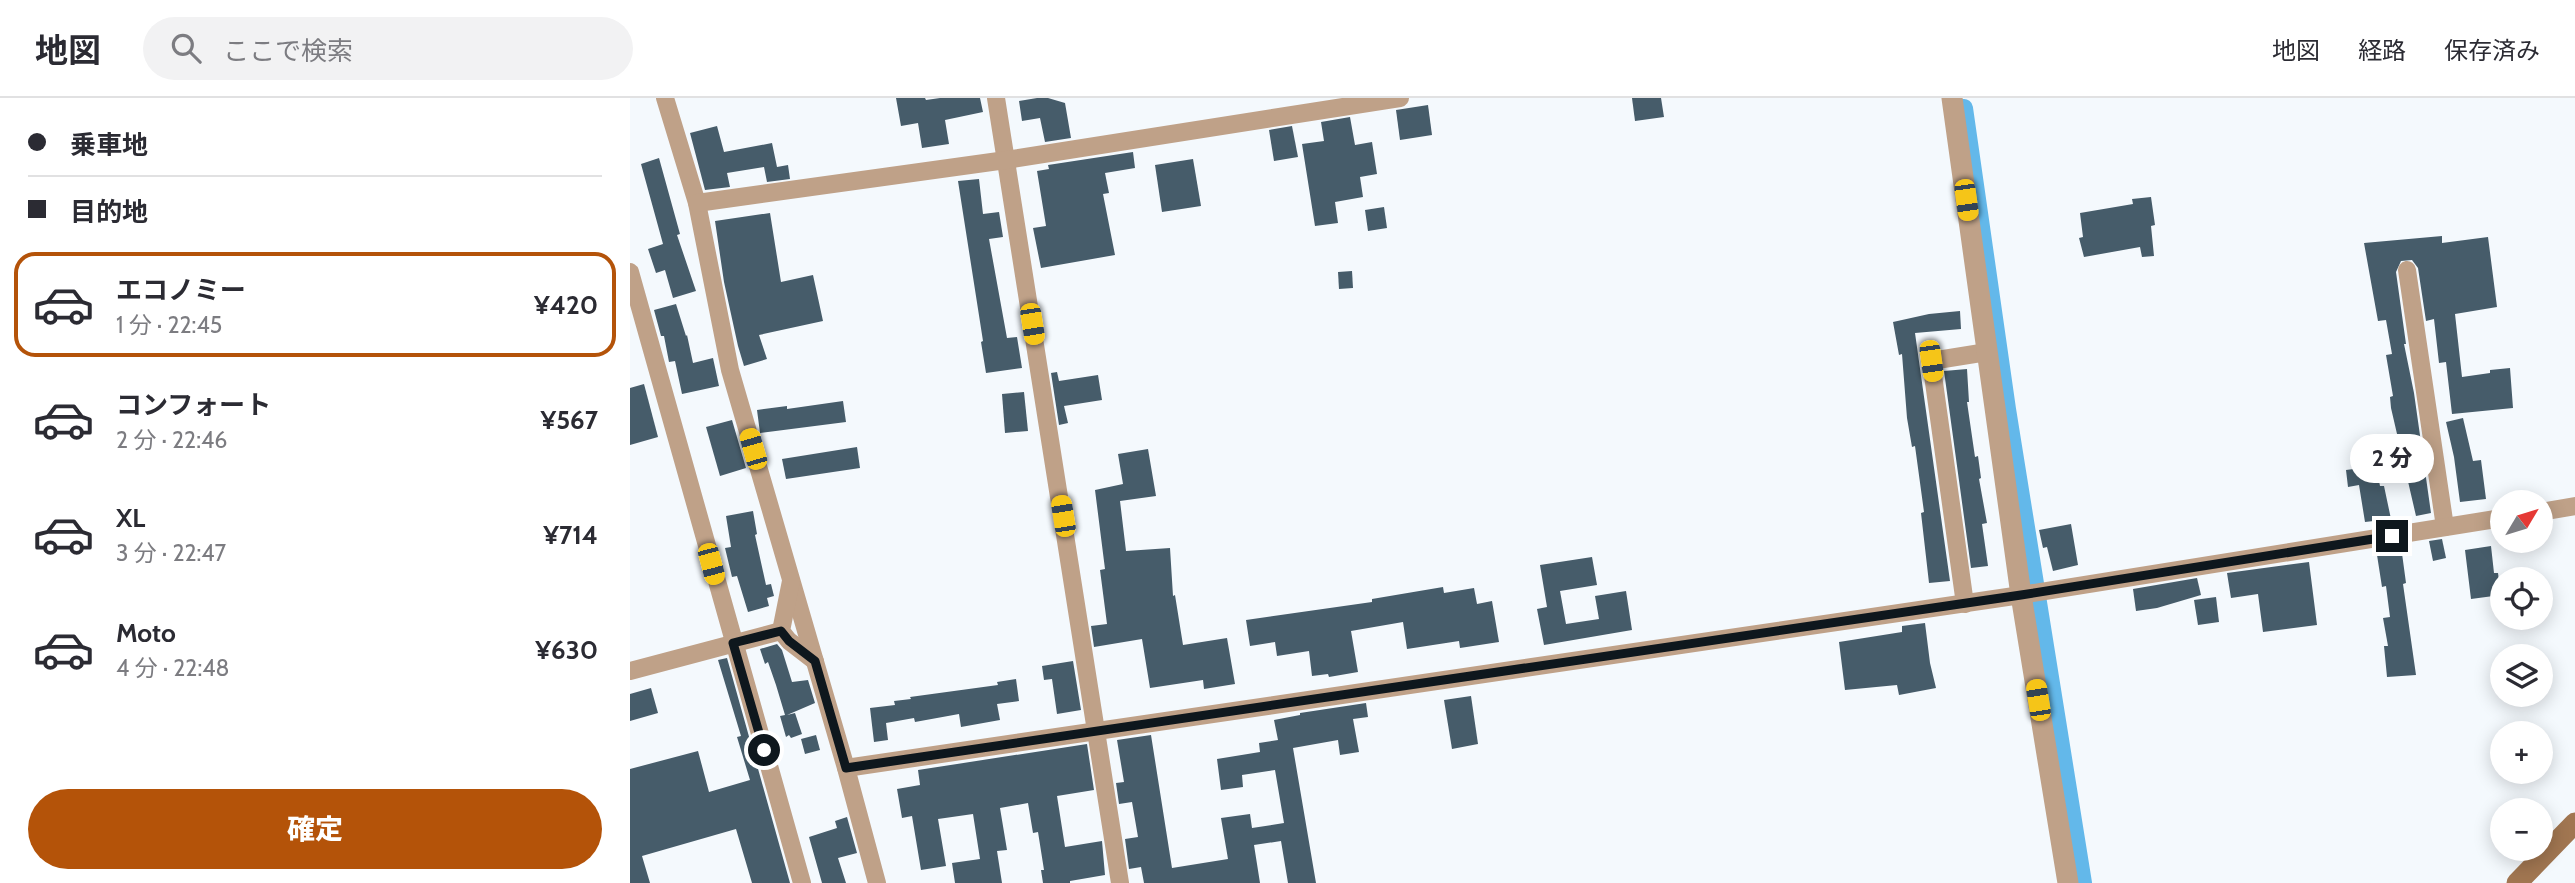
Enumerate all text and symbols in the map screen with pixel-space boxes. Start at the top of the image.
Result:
search box [143,17,633,80]
icon: search [167,29,205,67]
text: 地図 [35,30,101,70]
text: ここで検索 [223,35,353,67]
text: 地図 [2272,36,2320,65]
text: 経路 [2358,36,2406,65]
text: 保存済み [2444,36,2540,65]
text: 乗車地 [70,129,148,161]
car [1953,178,1980,222]
text: 目的地 [70,196,148,228]
icon: car [32,273,95,336]
text: エコノミー [116,274,246,306]
text: ¥420 [534,289,598,321]
car [1019,302,1046,346]
text: 1 分 · 22:45 [116,311,222,339]
car [1918,339,1945,383]
icon: car [32,388,95,451]
text: コンフォート [116,389,271,421]
text: ¥567 [540,404,598,436]
text: 2 分 · 22:46 [116,426,227,454]
car [738,426,769,472]
callout: 2 分 [2350,434,2434,484]
text: 2 分 [2372,444,2412,472]
north arrow [2490,490,2553,553]
map controls [2490,490,2553,861]
car [1050,494,1077,538]
text: XL [116,502,145,534]
icon: car [32,503,95,566]
text: ¥714 [543,519,598,551]
route end [2376,520,2408,552]
text: 3 分 · 22:47 [116,539,226,567]
car [696,541,727,587]
button: locate [2490,567,2553,630]
text: Moto [116,617,176,649]
icon: car [32,618,95,681]
text: ¥630 [535,634,598,666]
button: layers [2490,644,2553,707]
text: 4 分 · 22:48 [116,654,229,682]
car [2025,678,2052,722]
button: + [2490,721,2553,784]
route start [748,734,780,766]
button: 確定 [28,789,602,869]
button: − [2490,798,2553,861]

